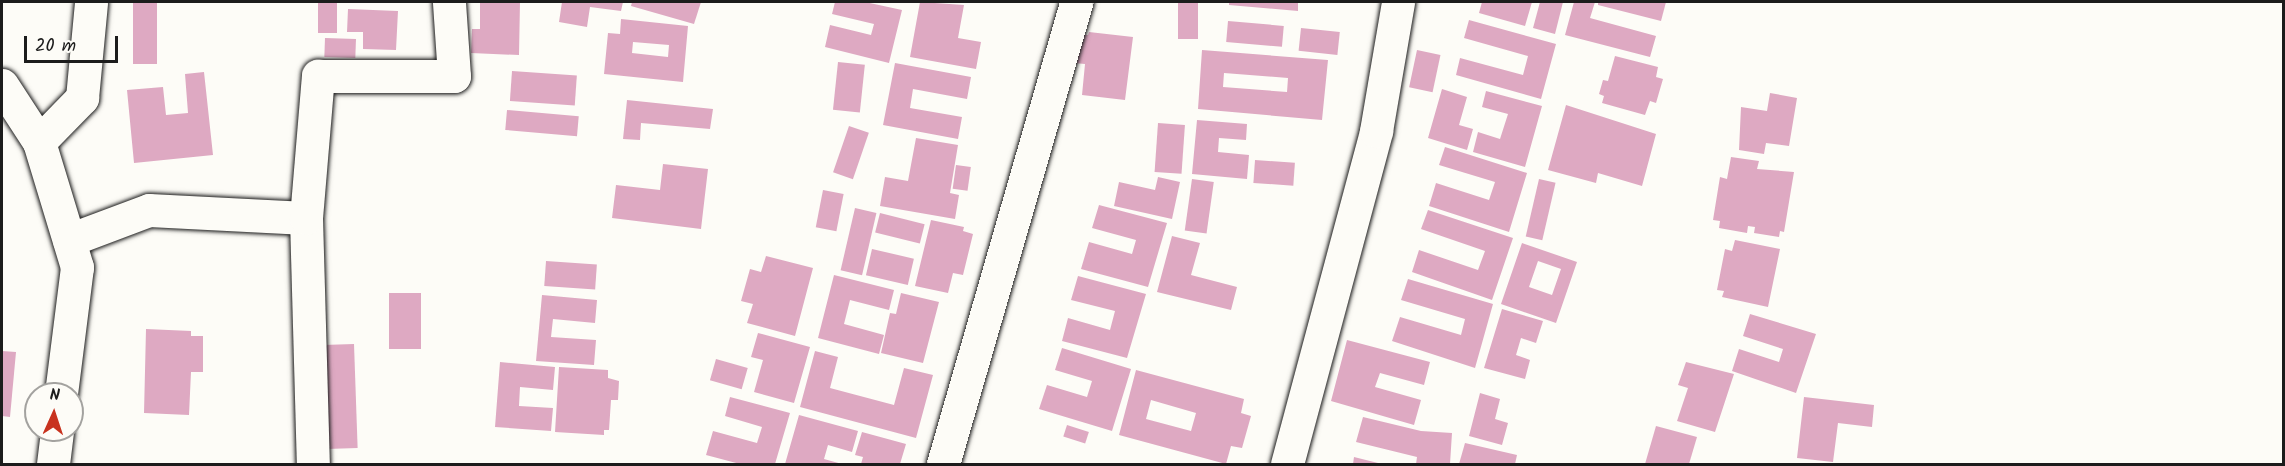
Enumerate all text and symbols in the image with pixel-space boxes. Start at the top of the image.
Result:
scale bar [27,24,122,62]
text: 20 m [35,32,76,61]
north arrow [24,382,84,442]
text: N [49,383,61,408]

